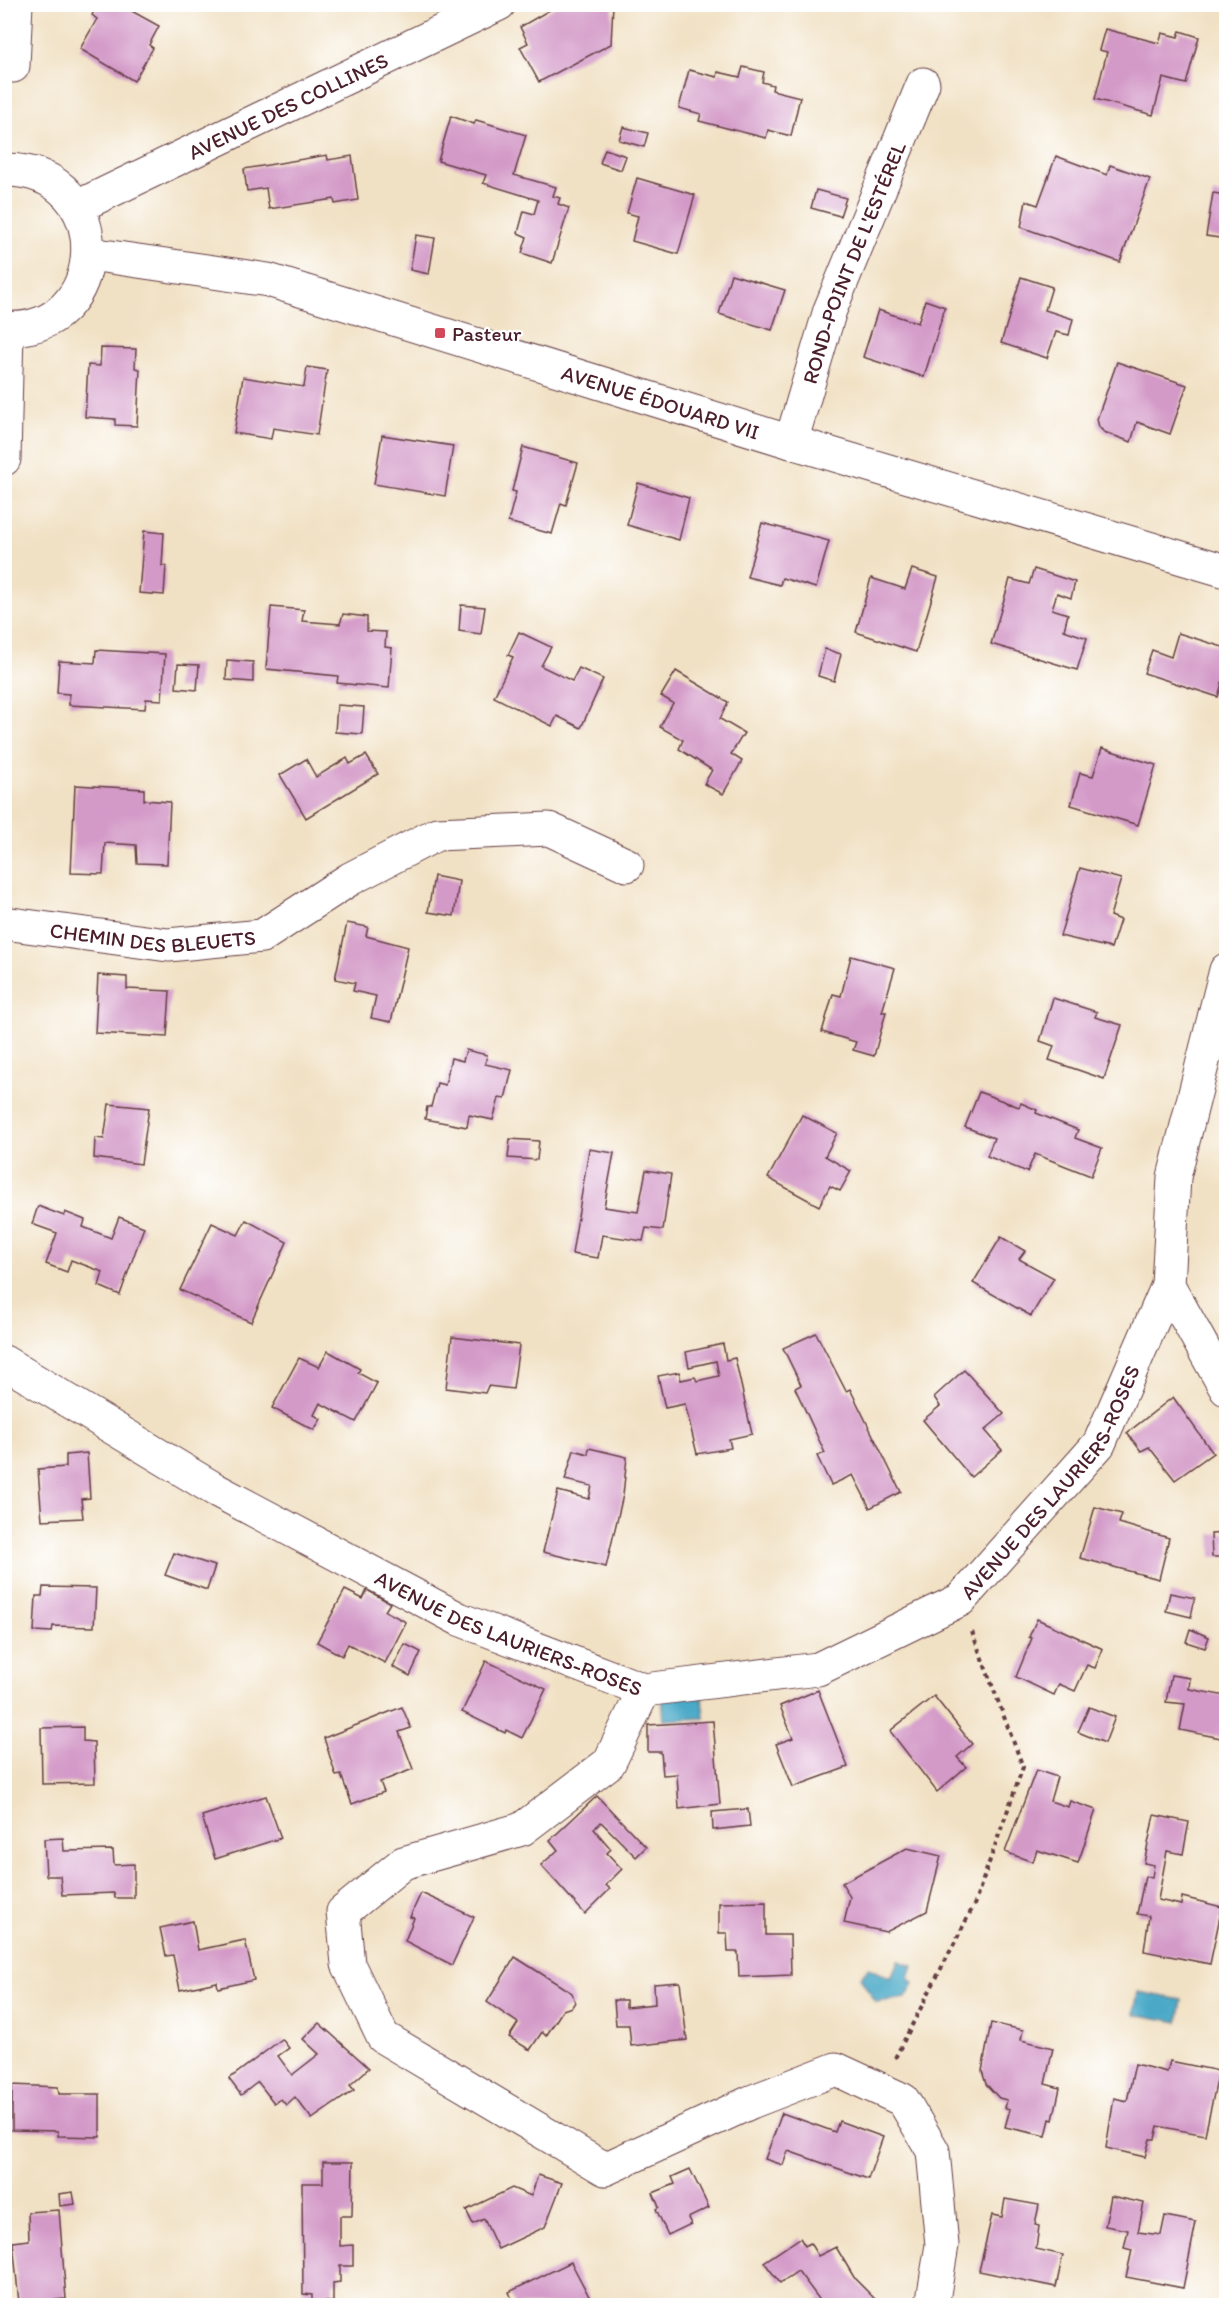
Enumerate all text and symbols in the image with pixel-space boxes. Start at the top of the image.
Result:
street label: AVENUE DES COLLINES [184,47,392,164]
street label: ROND-POINT DE L'ESTÉREL [796,138,911,387]
place label: Pasteur [452,321,522,346]
marker: Pasteur [433,326,447,340]
street label: AVENUE ÉDOUARD VII [559,359,763,444]
street label: CHEMIN DES BLEUETS [48,917,257,958]
street label: AVENUE DES LAURIERS-ROSES [955,1361,1144,1604]
street label: AVENUE DES LAURIERS-ROSES [371,1564,646,1701]

